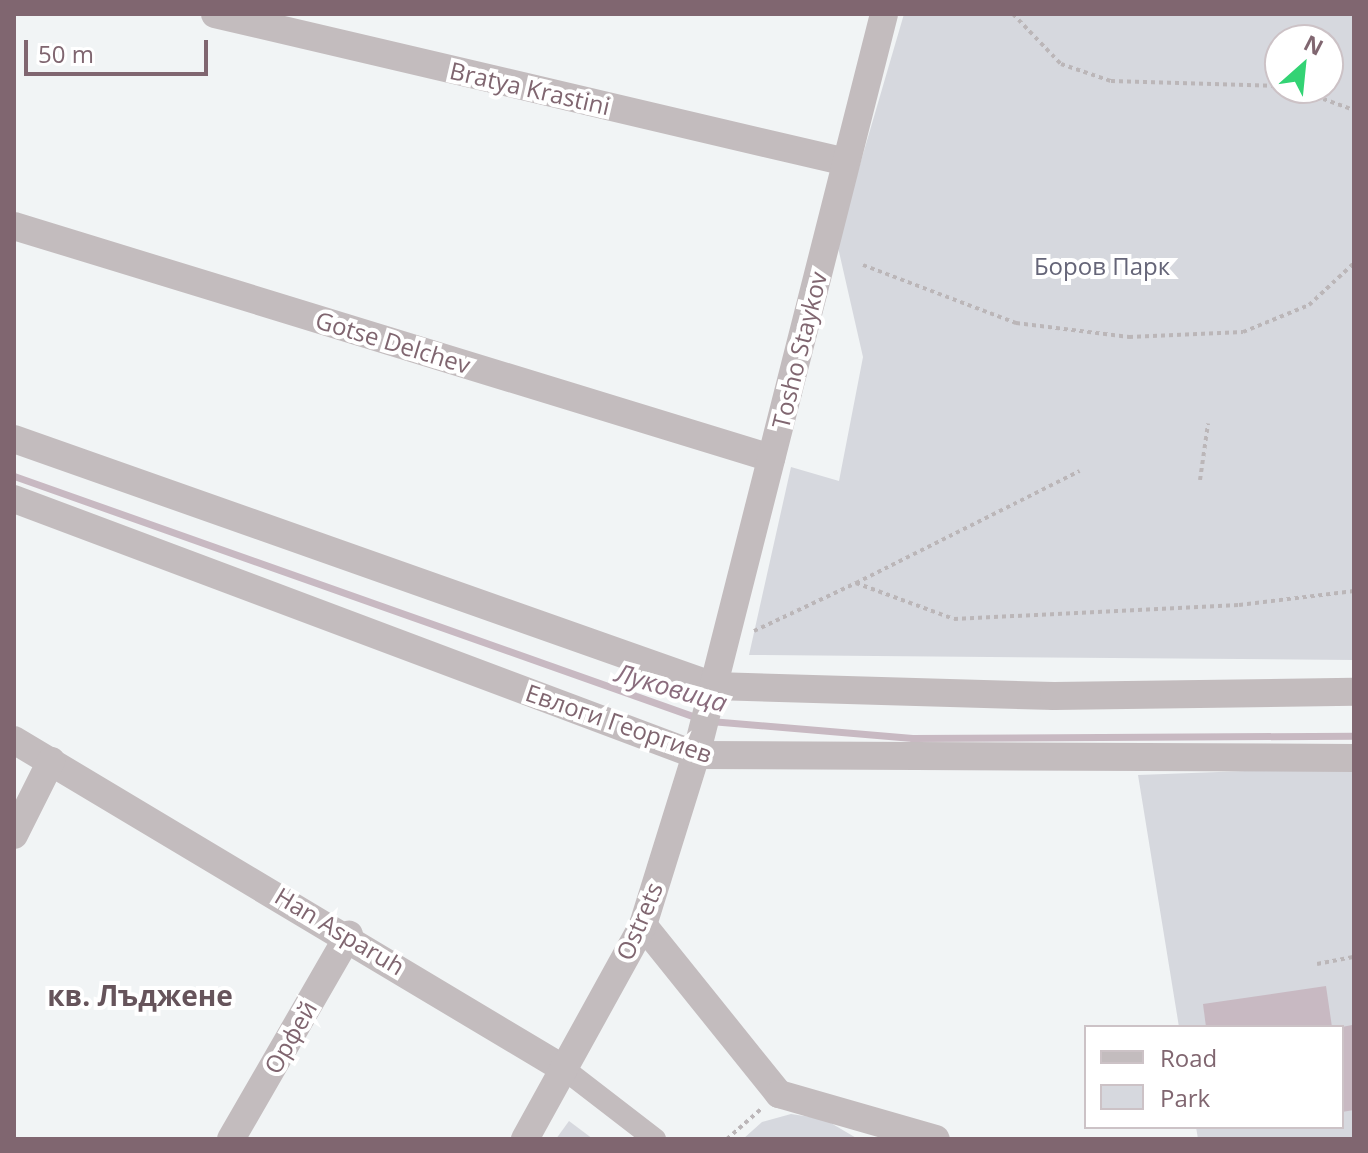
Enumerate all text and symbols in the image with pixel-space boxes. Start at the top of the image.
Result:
scale bar [28,24,212,74]
north arrow [1264,24,1344,104]
text: N [1299,27,1329,62]
text: 50 m [38,37,94,70]
street label: Bratya Krastini [447,56,613,120]
park label: Боров Парк [1034,252,1170,280]
street label: Tosho Staykov [766,269,832,431]
street label: Gotse Delchev [312,305,474,379]
water label: Луковица [611,657,731,719]
street label: Евлоги Георгиев [522,678,716,768]
street label: Ostrets [610,878,668,964]
street label: Han Asparuh [270,881,410,981]
district label: кв. Лъджене [47,978,233,1012]
street label: Орфей [258,995,322,1079]
legend [1084,1025,1344,1129]
text: Road [1160,1041,1217,1074]
text: Park [1160,1081,1210,1114]

